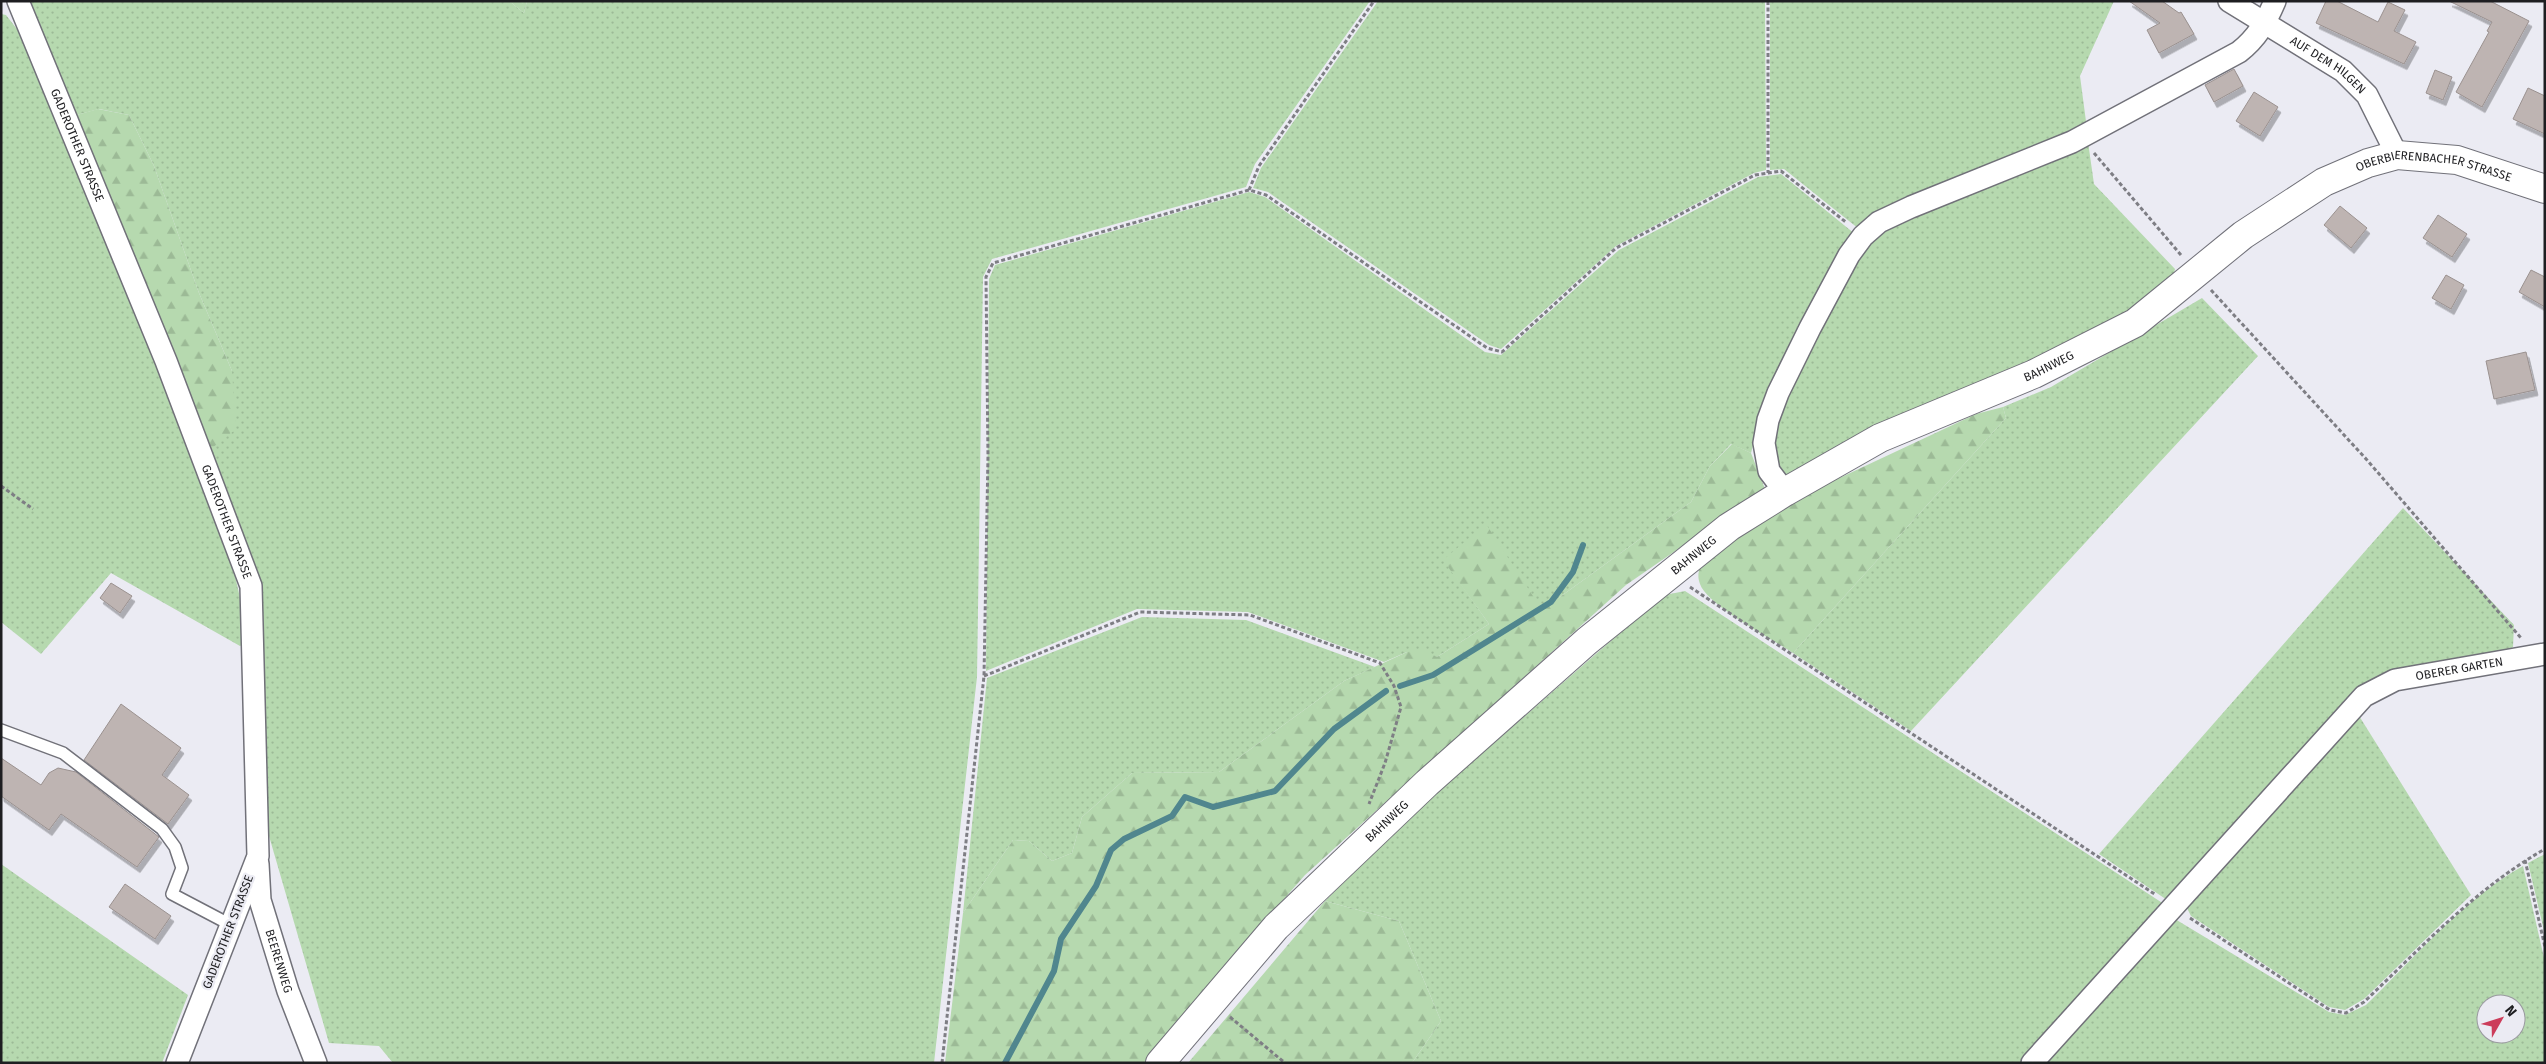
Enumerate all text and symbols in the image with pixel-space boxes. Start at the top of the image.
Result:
street label: AUF DEM HILGEN [2288,33,2369,97]
street label: GADEROTHER STRASSE [48,87,107,204]
street label: OBERBIERENBACHER STRASSE [2353,148,2513,185]
street label: BAHNWEG [2021,348,2076,385]
street label: GADEROTHER STRASSE [199,463,255,581]
street label: BAHNWEG [1668,533,1719,578]
street label: OBERER GARTEN [2414,654,2504,683]
street label: BAHNWEG [1362,797,1411,845]
street label: GADEROTHER STRASSE [200,873,256,991]
street label: BEERENWEG [262,928,295,995]
north arrow [2476,994,2526,1044]
text: N [2501,1002,2520,1020]

